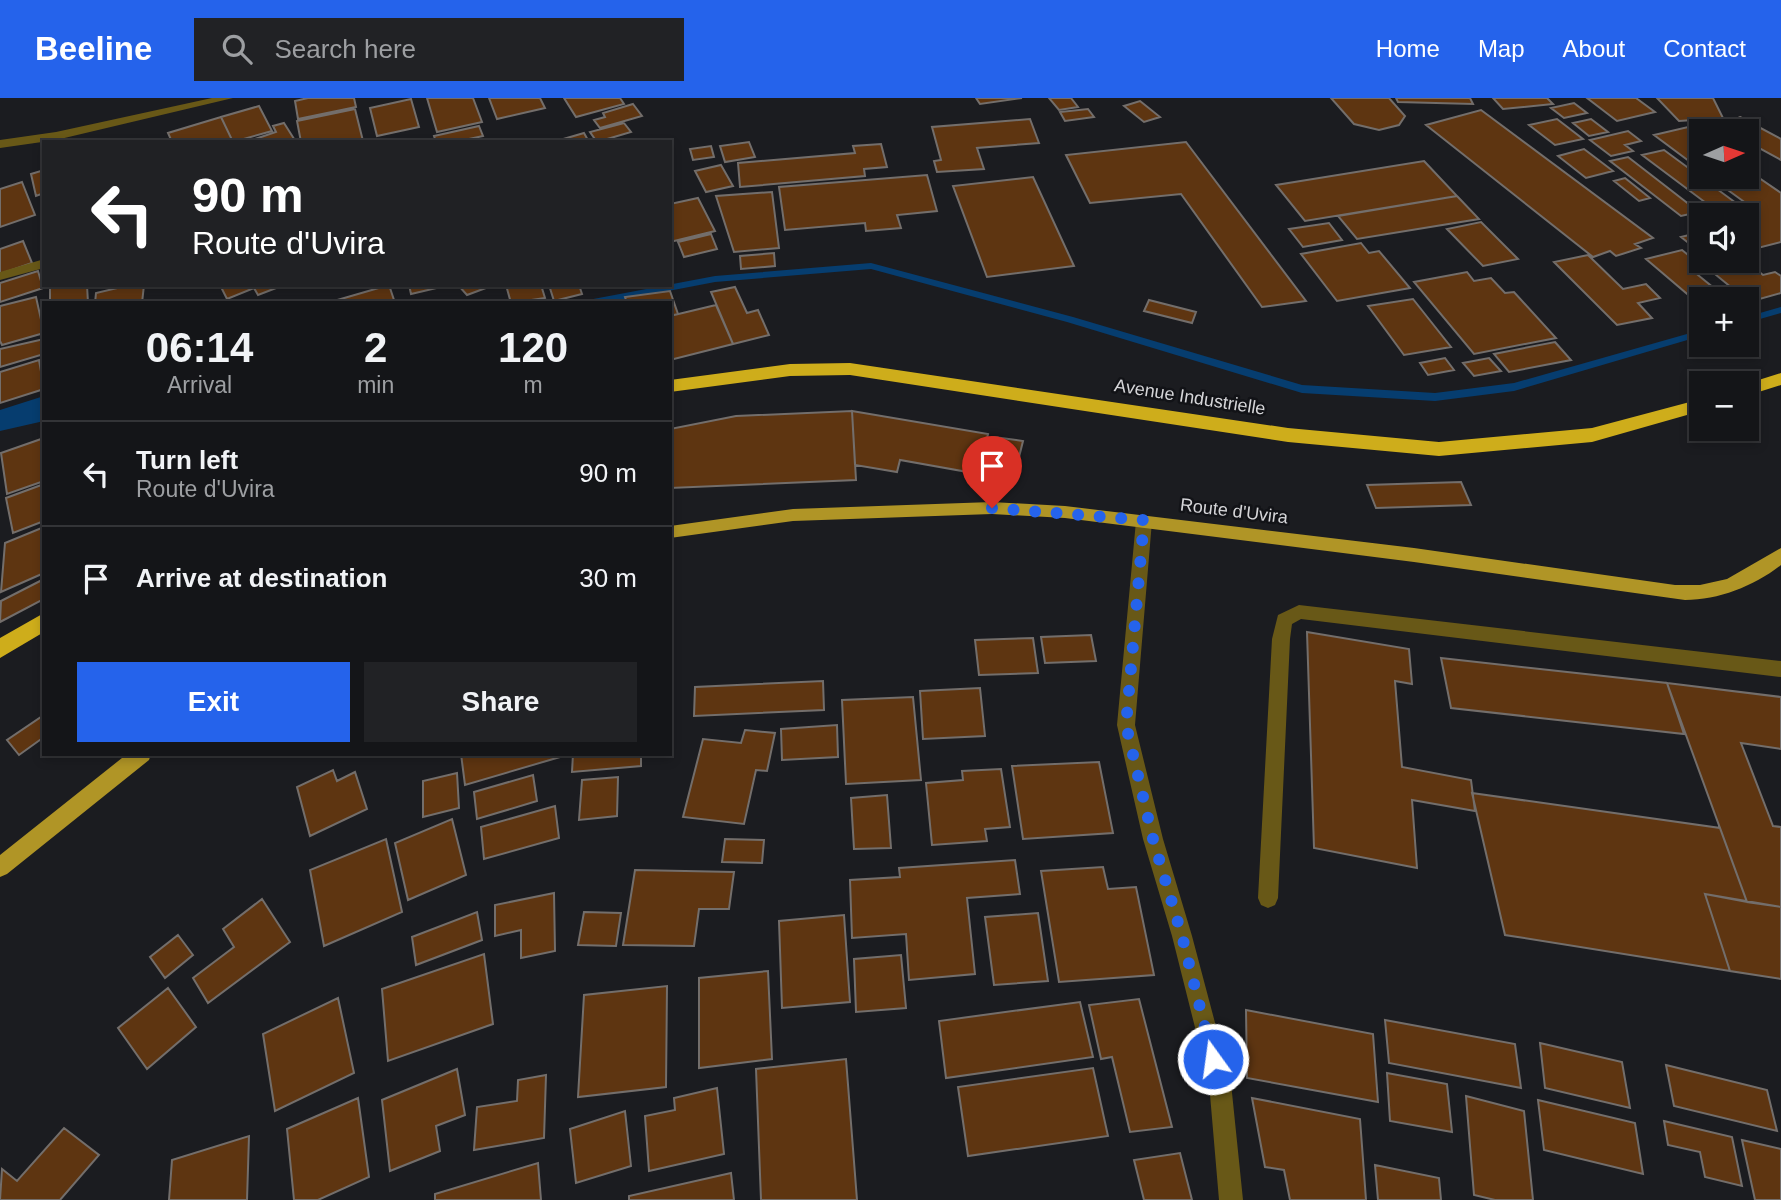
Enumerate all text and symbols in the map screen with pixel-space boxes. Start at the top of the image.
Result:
search box [194,18,684,81]
text: Beeline [35,30,152,67]
icon: search [218,30,256,68]
text: Search here [274,34,416,64]
text: Home [1376,35,1440,62]
text: Map [1478,35,1525,62]
text: About [1563,35,1625,62]
text: Contact [1663,35,1746,62]
north arrow [1689,119,1759,189]
map controls [1689,119,1759,441]
icon: left [77,168,168,259]
text: 90 m [192,168,304,222]
button: sound [1689,203,1759,273]
text: Route d'Uvira [192,225,385,261]
button: + [1689,287,1759,357]
text: 06:14 [146,324,253,371]
text: 2 [364,324,387,371]
text: 120 [498,324,568,371]
button: − [1689,371,1759,441]
text: Arrival [167,372,232,398]
text: min [357,372,394,398]
text: m [524,372,543,398]
street label: Avenue Industrielle [1113,375,1267,419]
pin [962,436,1022,508]
text: Turn left [136,445,238,475]
icon: arrive [973,447,1011,485]
icon: left [77,455,115,493]
text: 90 m [579,458,637,488]
text: Route d'Uvira [136,476,275,502]
street label: Route d'Uvira [1179,494,1290,528]
icon: arrive [77,560,115,598]
text: Arrive at destination [136,563,387,593]
text: 30 m [579,563,637,593]
button: Exit [77,662,350,742]
button: Share [364,662,637,742]
position arrow [1176,1022,1250,1096]

